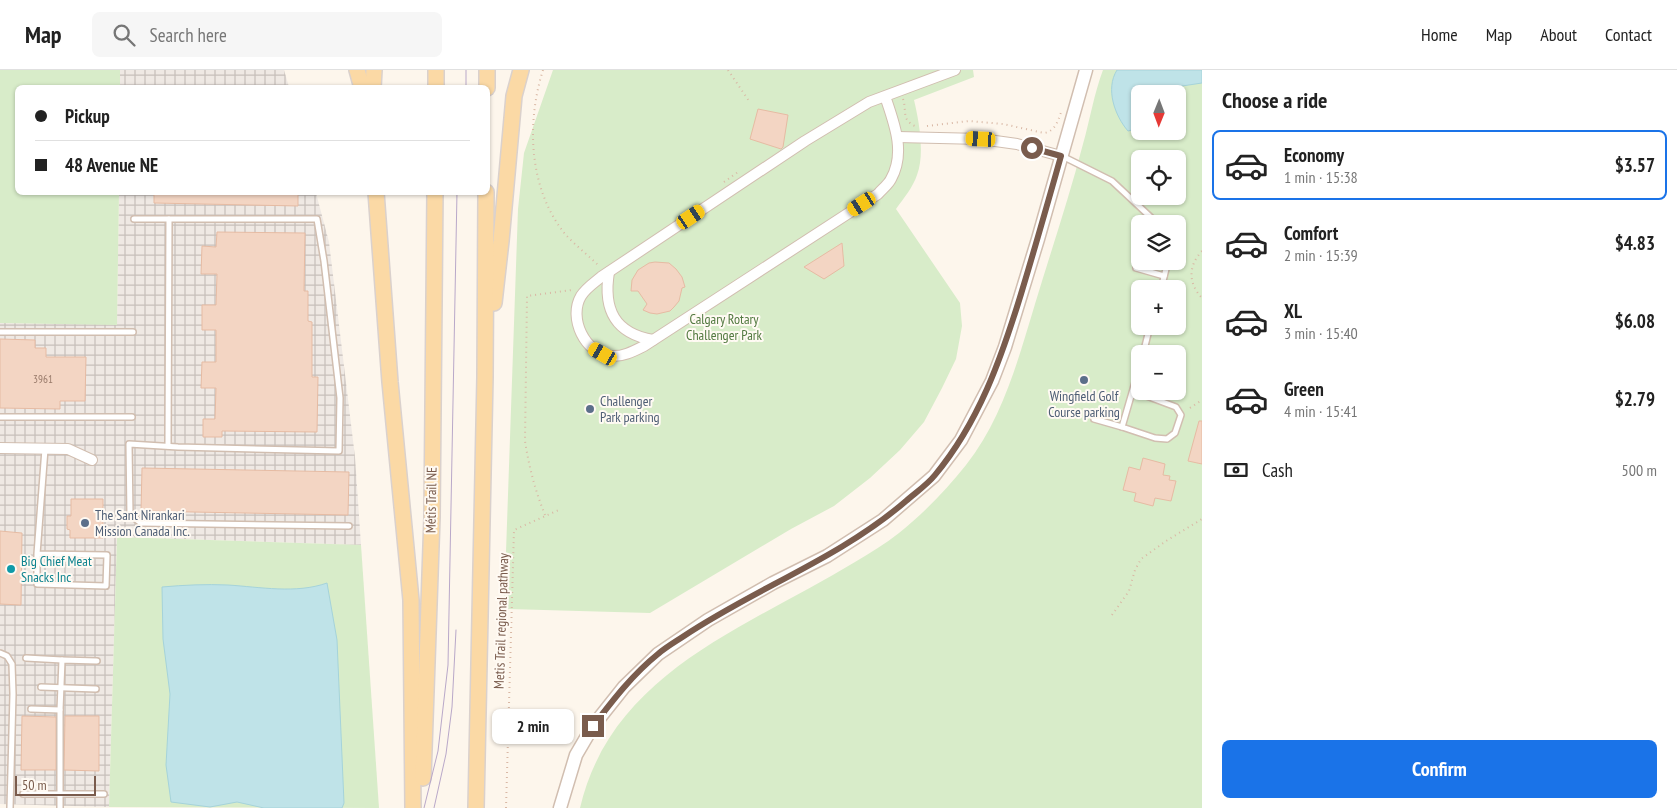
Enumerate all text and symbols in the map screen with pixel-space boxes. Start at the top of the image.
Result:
search box [92,12,442,57]
text: Map [25,19,62,50]
icon: search [110,21,138,49]
text: Search here [150,23,227,47]
text: Home [1421,23,1458,46]
text: Map [1486,23,1512,46]
text: About [1540,23,1577,46]
text: Contact [1605,23,1652,46]
north arrow [1131,85,1186,140]
map controls [1131,85,1186,400]
text: Choose a ride [1222,86,1327,114]
text: Pickup [65,104,110,128]
car [965,131,996,147]
route start [1021,137,1043,159]
icon: car [1224,143,1269,188]
text: Economy [1284,143,1344,167]
button: locate [1131,150,1186,205]
text: 48 Avenue NE [65,153,158,177]
text: $3.57 [1615,153,1655,177]
text: 1 min · 15:38 [1284,167,1358,187]
car [845,190,878,218]
car [674,202,707,232]
button: layers [1131,215,1186,270]
icon: car [1224,221,1269,266]
text: Comfort [1284,221,1338,245]
text: $4.83 [1615,231,1655,255]
text: 2 min · 15:39 [1284,245,1358,265]
button: + [1131,280,1186,335]
icon: car [1224,299,1269,344]
text: XL [1284,299,1302,323]
text: $6.08 [1615,309,1655,333]
park label: Calgary Rotary Challenger Park [686,310,763,344]
text: 3 min · 15:40 [1284,323,1358,343]
car [586,340,619,368]
button: − [1131,345,1186,400]
house number: 3961 [33,372,53,386]
marker: Wingfield Golf Course parking [1078,374,1090,386]
icon: car [1224,377,1269,422]
text: Green [1284,377,1324,401]
place label: Wingfield Golf Course parking [1048,387,1120,421]
text: $2.79 [1615,387,1655,411]
place label: Challenger Park parking [600,392,660,426]
text: 4 min · 15:41 [1284,401,1358,421]
marker: Challenger Park parking [584,403,596,415]
icon: cash [1222,456,1250,484]
text: Cash [1262,458,1293,482]
text: 500 m [1622,460,1657,480]
street label: Métis Trail NE [421,467,441,533]
place label: The Sant Nirankari Mission Canada Inc. [95,506,190,540]
marker: The Sant Nirankari Mission Canada Inc. [79,517,91,529]
place label: Big Chief Meat Snacks Inc [21,552,92,586]
street label: Metis Trail regional pathway [490,552,512,689]
marker: Big Chief Meat Snacks Inc [5,563,17,575]
callout: 2 min [493,708,576,744]
route end [582,715,604,737]
text: 2 min [517,716,549,736]
button: Confirm [1222,740,1657,798]
scale bar [15,773,96,796]
text: 50 m [22,776,47,794]

